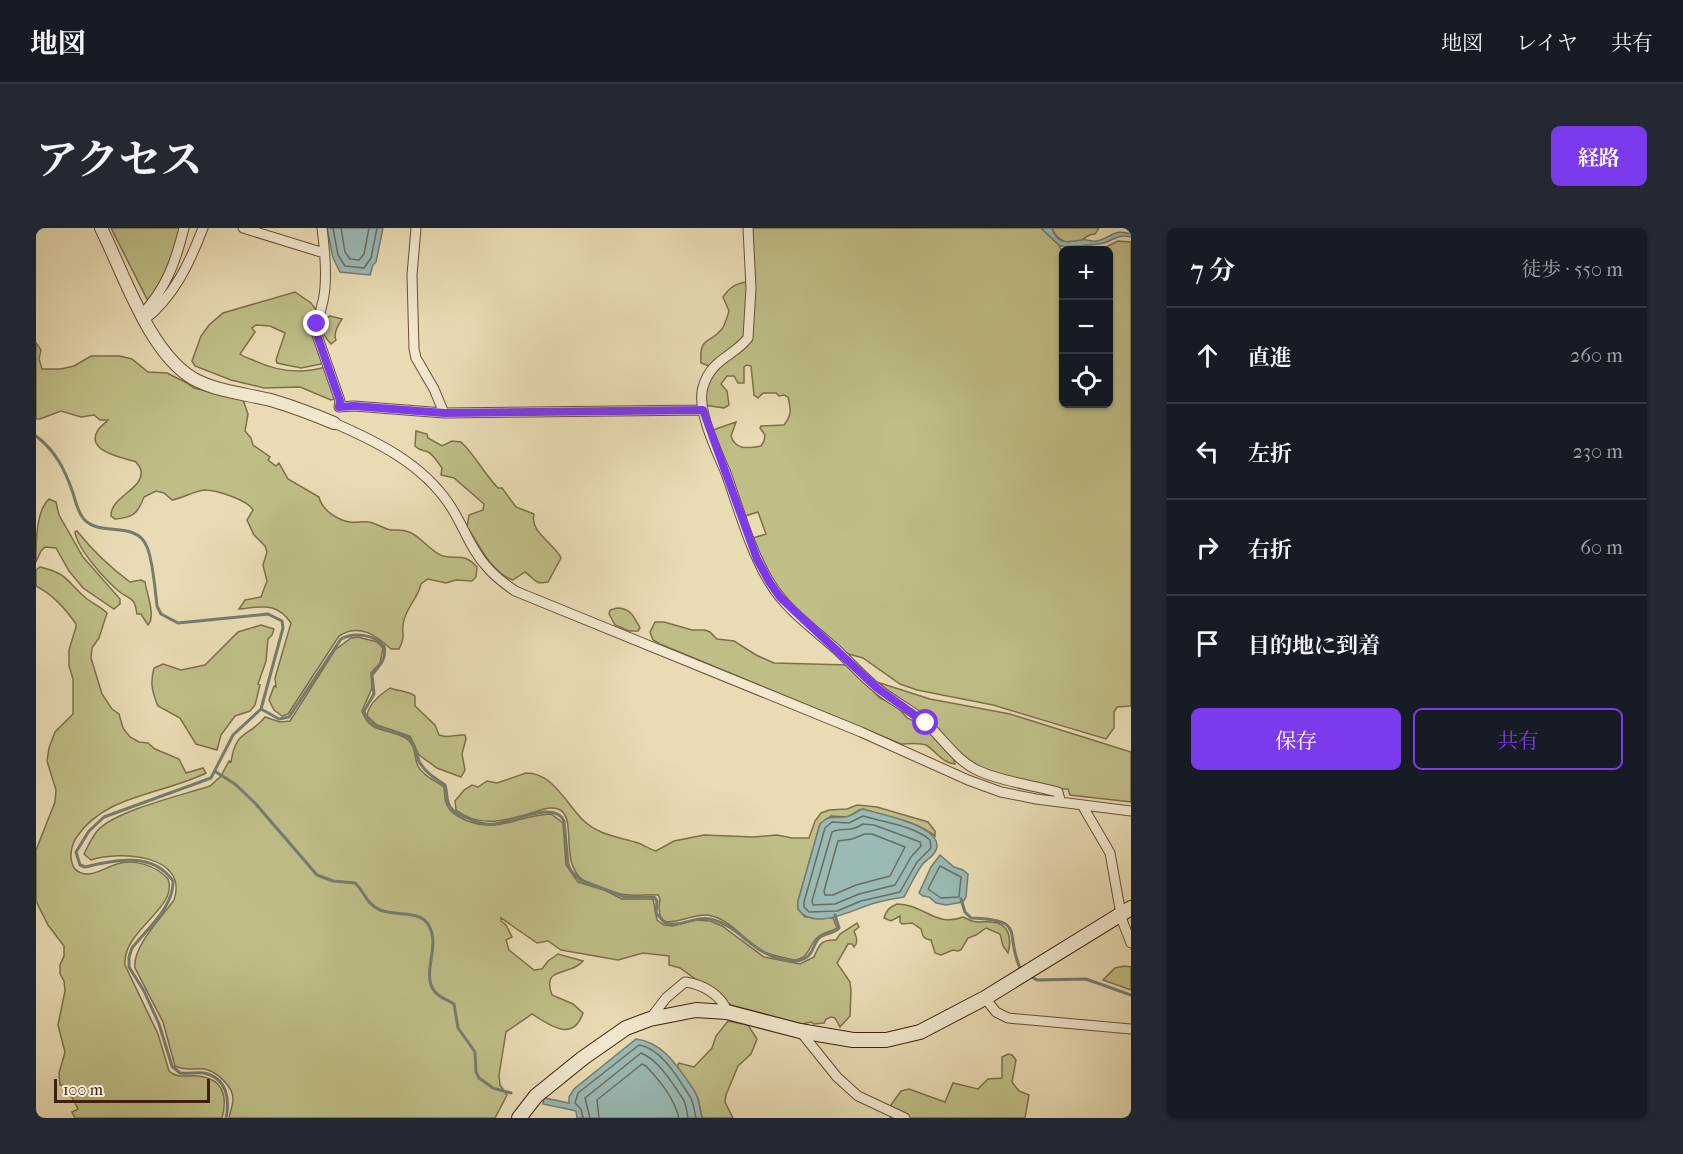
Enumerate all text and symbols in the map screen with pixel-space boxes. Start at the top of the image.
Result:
text: 地図 [30,27,86,60]
text: 地図 [1441,31,1483,55]
text: レイヤ [1516,31,1578,55]
text: 共有 [1611,31,1653,55]
button: 経路 [1551,126,1647,186]
text: アクセス [36,136,203,185]
map controls [1059,246,1113,408]
button: + [1059,246,1113,300]
text: 7 分 [1191,255,1235,286]
text: 徒歩 · 550 m [1521,258,1623,281]
button: − [1059,300,1113,354]
route end [303,310,329,336]
icon: ahead [1191,339,1224,372]
text: 260 m [1570,344,1623,367]
text: 直進 [1248,345,1292,371]
button: locate [1059,354,1113,408]
icon: left [1191,435,1224,468]
text: 230 m [1573,440,1623,463]
text: 左折 [1248,441,1292,467]
icon: right [1191,531,1224,564]
text: 60 m [1580,536,1623,559]
text: 右折 [1248,537,1292,563]
icon: arrive [1191,627,1224,660]
text: 目的地に到着 [1248,633,1380,659]
button: 保存 [1191,708,1401,770]
button: 共有 [1413,708,1623,770]
route start [912,709,938,735]
scale bar [54,1076,210,1104]
text: 100 m [63,1080,103,1099]

